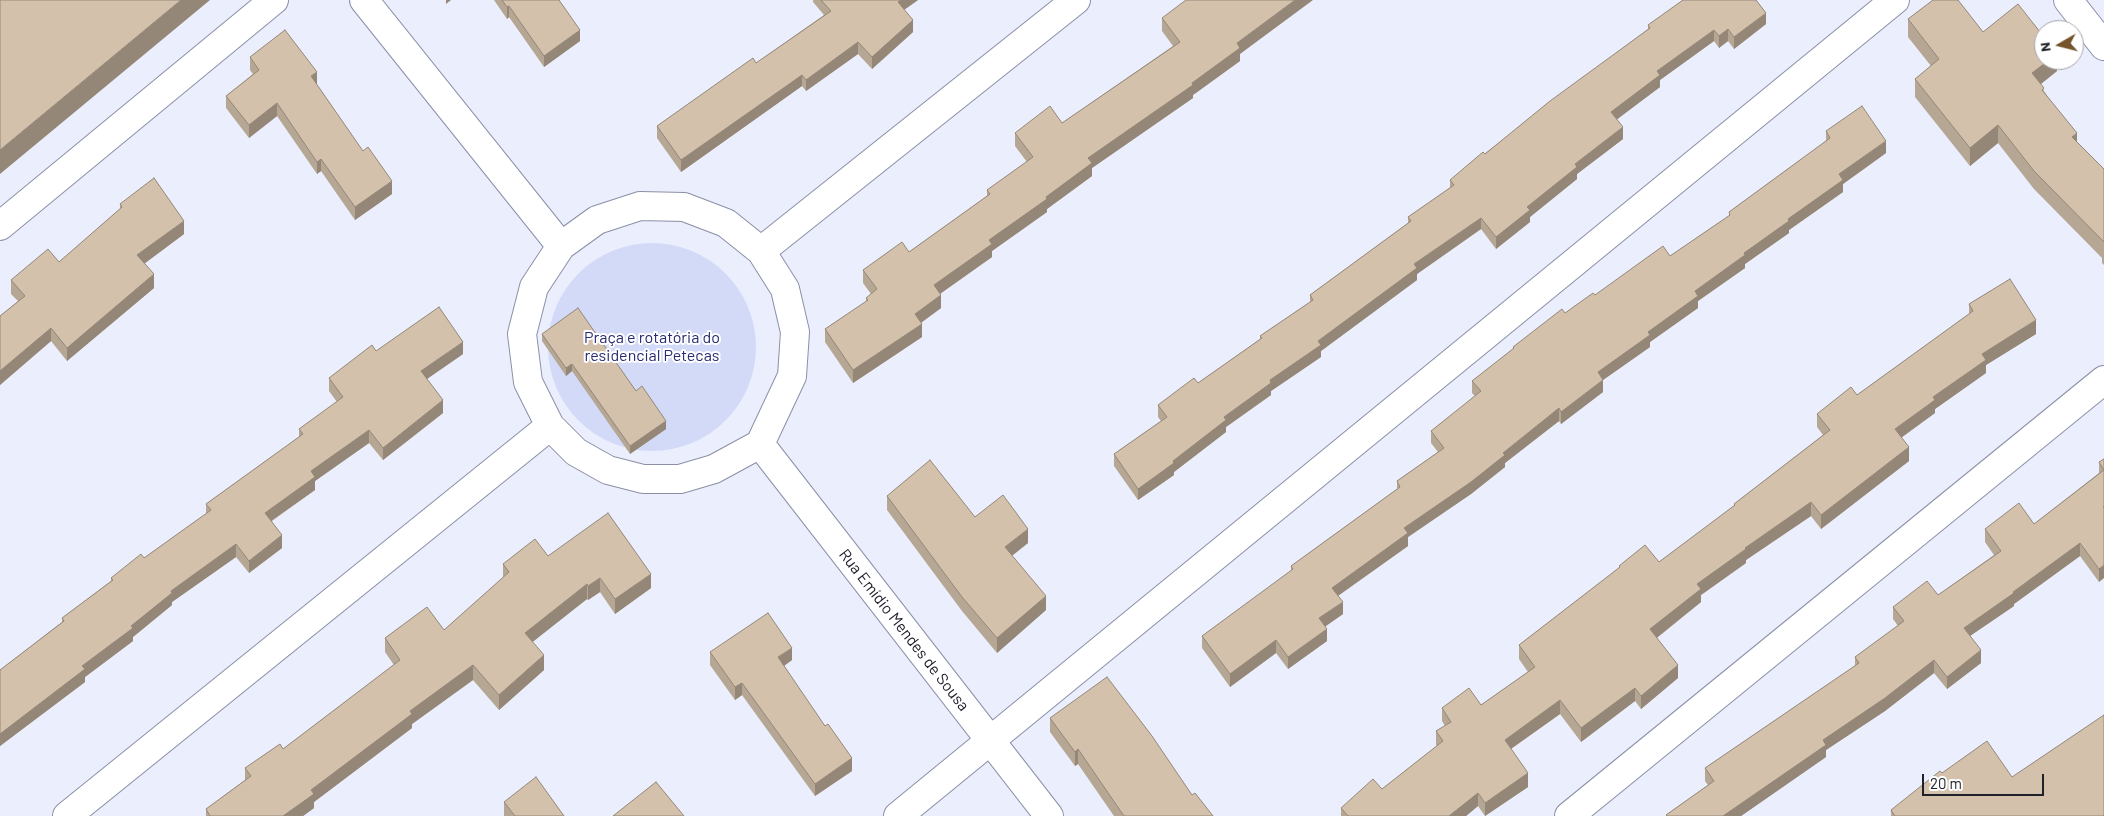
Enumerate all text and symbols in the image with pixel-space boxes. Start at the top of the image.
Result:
north arrow [2034,20,2084,70]
text: N [2036,41,2054,53]
park label: Praça e rotatória do residencial Petecas [584,328,720,366]
street label: Rua Emídio Mendes de Sousa [835,545,973,715]
scale bar [1924,764,2046,796]
text: 20 m [1930,774,1962,792]

